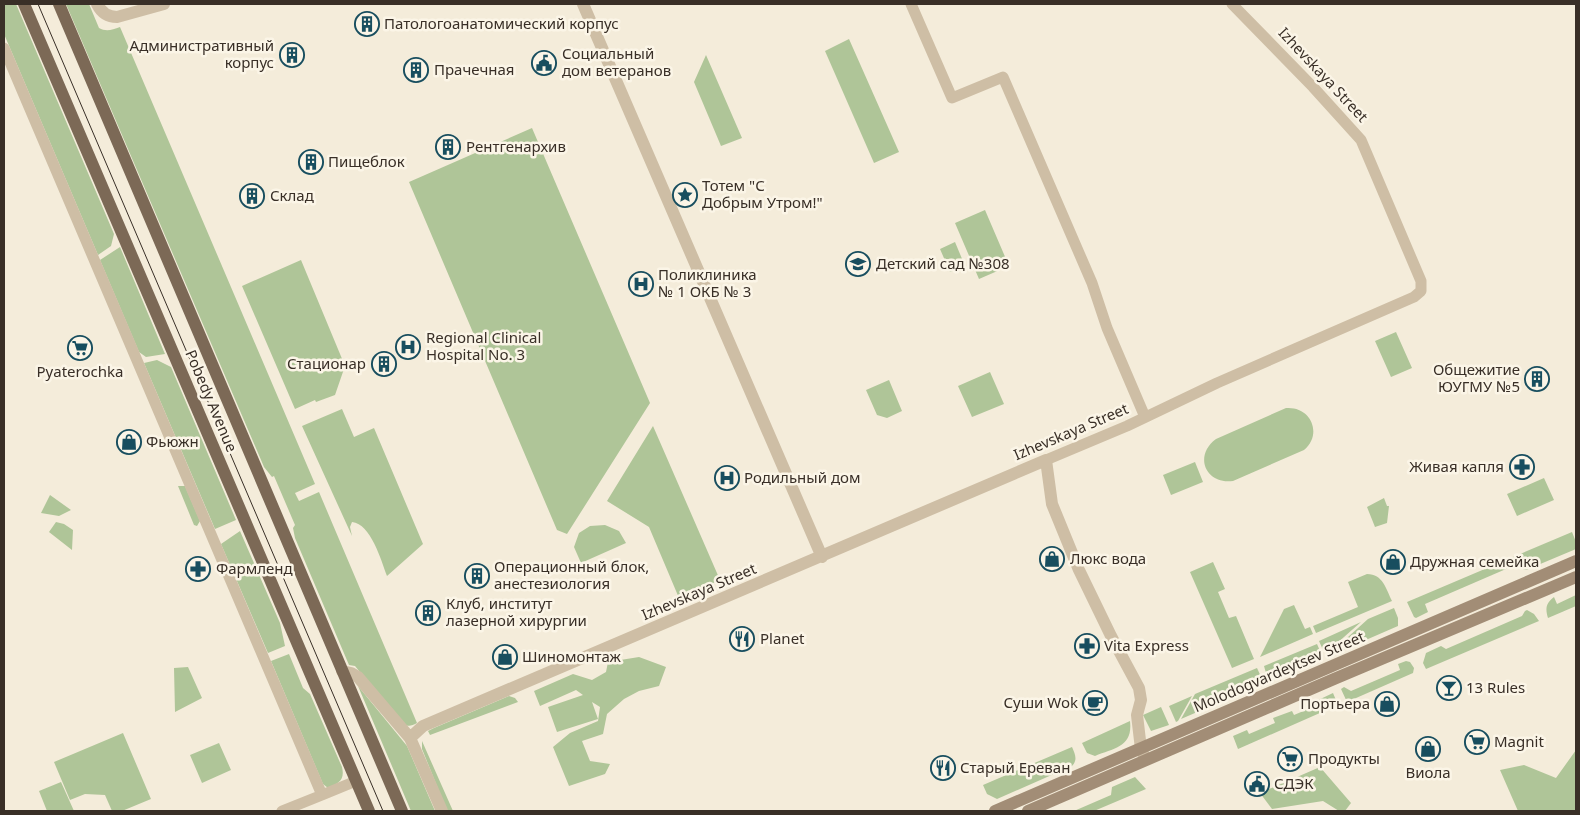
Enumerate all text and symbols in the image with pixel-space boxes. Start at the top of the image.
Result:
building icon: Патологоанатомический корпус [354,11,380,37]
place label: Патологоанатомический корпус [384,13,619,33]
street label: Izhevskaya Street [1275,23,1373,126]
place label: Административный корпус [130,35,274,72]
building icon: Административный корпус [279,42,305,68]
place label: Социальный дом ветеранов [562,43,671,80]
public building icon: Социальный дом ветеранов [531,50,557,76]
building icon: Прачечная [403,57,429,83]
place label: Прачечная [434,59,514,79]
building icon: Рентгенархив [435,134,461,160]
place label: Рентгенархив [466,136,566,156]
building icon: Пищеблок [298,149,324,175]
place label: Пищеблок [328,151,405,171]
place label: Тотем "С Добрым Утром!" [702,175,823,212]
place icon: Тотем "С Добрым Утром!" [672,182,698,208]
building icon: Склад [239,183,265,209]
place label: Склад [270,185,314,205]
school or university icon: Детский сад №308 [845,251,871,277]
place label: Детский сад №308 [876,253,1010,273]
place label: Поликлиника № 1 ОКБ № 3 [658,264,757,301]
hospital icon: Поликлиника № 1 ОКБ № 3 [628,271,654,297]
place label: Regional Clinical Hospital No. 3 [426,327,541,364]
hospital icon: Regional Clinical Hospital No. 3 [395,334,421,360]
supermarket icon: Pyaterochka [67,335,93,361]
street label: Pobedy Avenue [181,346,242,455]
building icon: Стационар [371,351,397,377]
place label: Стационар [287,353,366,373]
place label: Общежитие ЮУГМУ №5 [1433,359,1520,396]
place label: Pyaterochka [37,361,123,381]
building icon: Общежитие ЮУГМУ №5 [1524,366,1550,392]
street label: Izhevskaya Street [1010,398,1131,464]
shop icon: Фьюжн [116,429,142,455]
place label: Фьюжн [146,431,199,451]
pharmacy icon: Живая капля [1509,454,1535,480]
place label: Живая капля [1409,456,1504,476]
hospital icon: Родильный дом [714,465,740,491]
place label: Родильный дом [744,467,860,487]
shop icon: Люкс вода [1039,546,1065,572]
place label: Люкс вода [1070,548,1146,568]
shop icon: Дружная семейка [1380,549,1406,575]
place label: Дружная семейка [1410,551,1539,571]
pharmacy icon: Фармленд [185,556,211,582]
place label: Операционный блок, анестезиология [494,556,649,593]
place label: Фармленд [216,558,293,578]
street label: Izhevskaya Street [638,558,759,624]
building icon: Операционный блок, анестезиология [464,563,490,589]
place label: Клуб, институт лазерной хирургии [446,593,587,630]
building icon: Клуб, институт лазерной хирургии [415,600,441,626]
restaurant icon: Planet [729,626,755,652]
street label: Molodogvardeytsev Street [1190,626,1368,716]
place label: Planet [760,628,805,648]
pharmacy icon: Vita Express [1074,633,1100,659]
place label: Vita Express [1104,635,1189,655]
shop icon: Шиномонтаж [492,644,518,670]
place label: Шиномонтаж [522,646,622,666]
bar icon: 13 Rules [1436,675,1462,701]
place label: 13 Rules [1466,677,1525,697]
cafe icon: Суши Wok [1082,690,1108,716]
shop icon: Портьера [1374,691,1400,717]
place label: Суши Wok [1003,692,1078,712]
place label: Портьера [1300,693,1370,713]
supermarket icon: Magnit [1464,729,1490,755]
place label: Magnit [1494,731,1544,751]
shop icon: Виола [1415,736,1441,762]
supermarket icon: Продукты [1277,746,1303,772]
place label: Продукты [1308,748,1380,768]
restaurant icon: Старый Ереван [930,755,956,781]
place label: Старый Ереван [960,757,1070,777]
place label: Виола [1405,762,1451,782]
public building icon: СДЭК [1244,771,1270,797]
place label: СДЭК [1274,773,1314,793]

